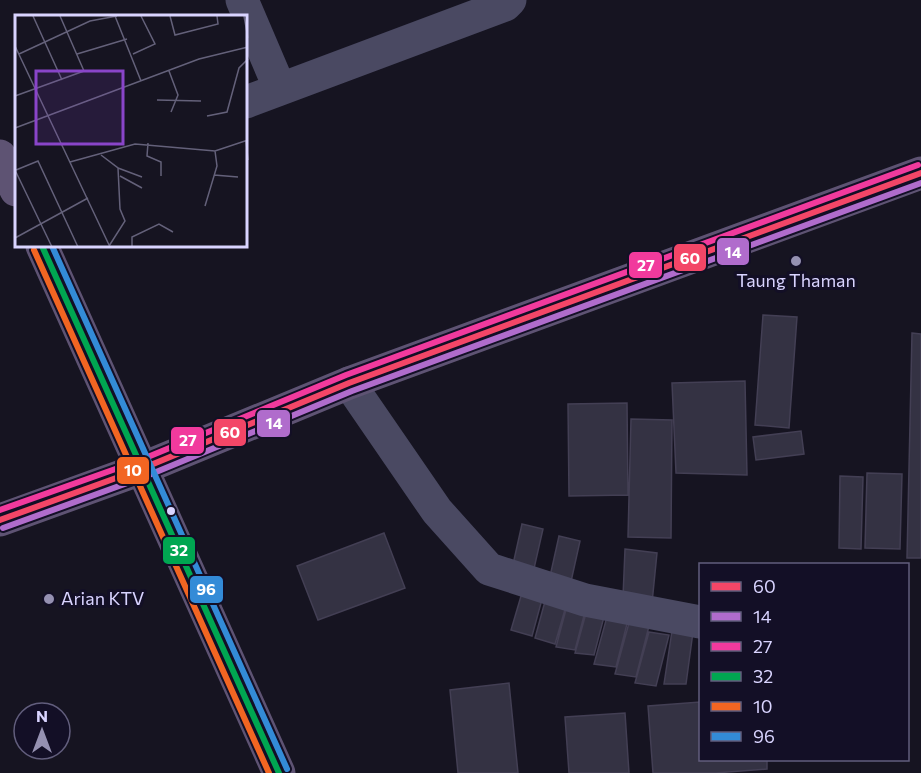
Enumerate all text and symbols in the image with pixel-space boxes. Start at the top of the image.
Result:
inset map [15,15,248,248]
line badge: 14 [716,237,750,266]
text: 14 [724,242,742,261]
line badge: 60 [673,243,707,272]
text: 60 [680,248,700,267]
line badge: 27 [628,251,663,279]
marker: Taung Thaman [789,254,803,268]
text: 27 [637,255,655,274]
place label: Taung Thaman [736,269,856,291]
line badge: 14 [256,409,291,438]
text: 14 [265,413,283,432]
line badge: 60 [213,418,247,447]
text: 60 [220,422,240,441]
line badge: 27 [170,426,205,455]
text: 27 [179,430,197,449]
line badge: 10 [116,456,150,485]
text: 10 [124,460,142,479]
unlabelled marker [165,505,177,517]
line badge: 32 [162,536,196,565]
text: 32 [170,540,188,559]
legend [699,563,909,761]
line badge: 96 [189,575,224,604]
text: 60 [753,575,776,597]
text: 96 [196,579,216,598]
place label: Arian KTV [61,587,144,609]
marker: Arian KTV [42,592,56,606]
text: 14 [753,605,772,627]
text: 27 [753,635,772,657]
text: 32 [753,665,773,687]
text: 10 [753,695,772,717]
north arrow [12,701,72,761]
text: N [36,706,48,725]
text: 96 [753,725,775,747]

